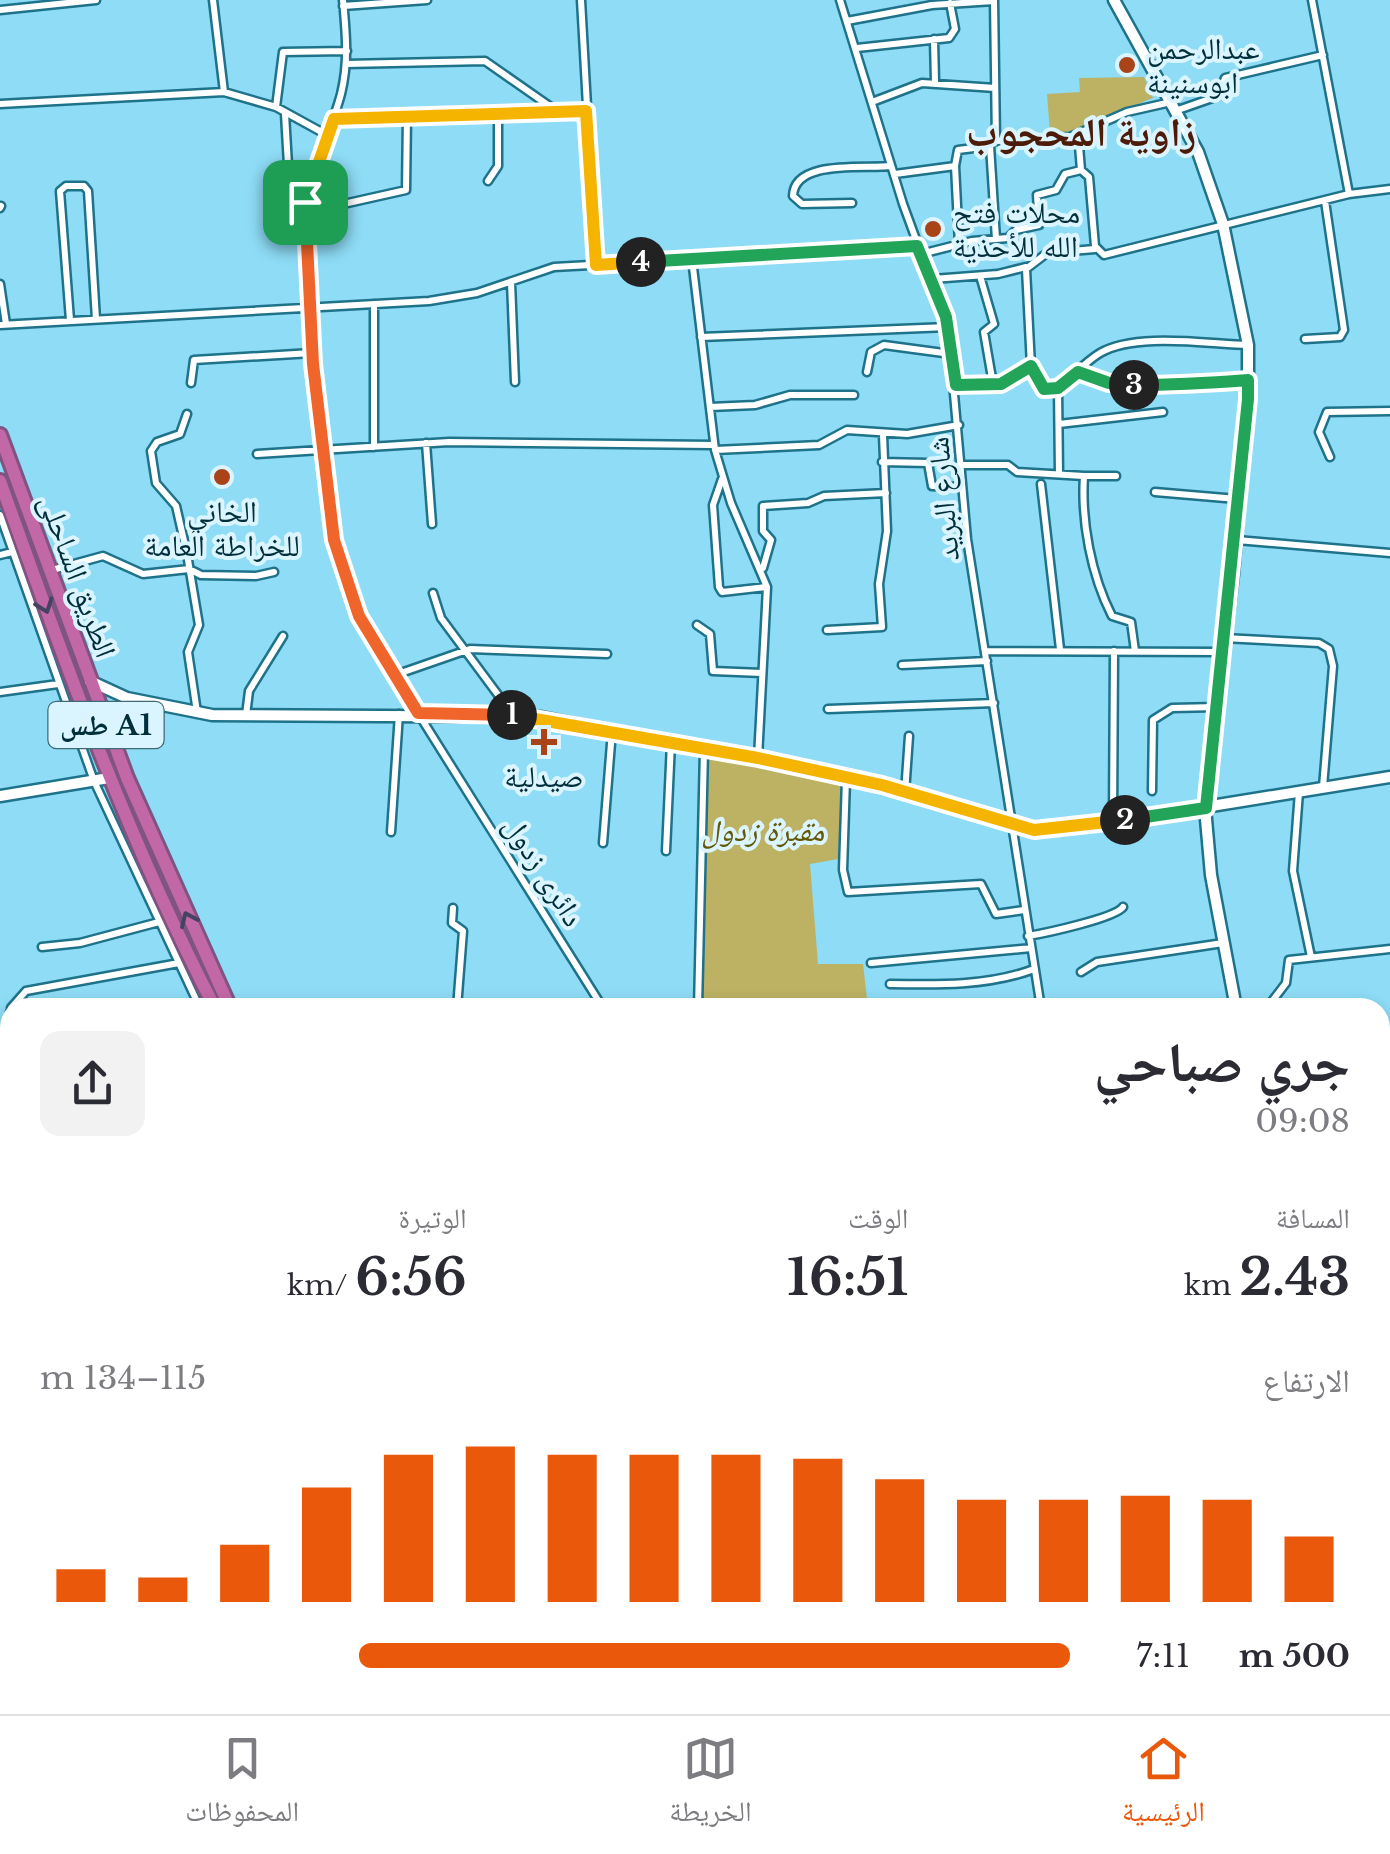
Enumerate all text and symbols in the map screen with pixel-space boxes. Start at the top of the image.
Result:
place label: عبدالرحمن ابوسنينة [1147,30,1260,101]
marker: عبدالرحمن ابوسنينة [1116,54,1138,76]
district label: زاوية المحجوب [966,107,1196,157]
pin [263,160,348,245]
icon: arrive [278,175,333,230]
place label: محلات فتح الله للأحذية [953,194,1080,265]
marker: محلات فتح الله للأحذية [922,218,944,240]
pin: 4 [616,237,666,287]
text: 4 [632,244,650,279]
pin: 3 [1109,360,1159,410]
text: 3 [1125,367,1143,402]
street label: شارع البريد [919,435,968,563]
marker: الخاني للخراطة العامة [211,466,233,488]
street label: الطريق الساحلى [31,489,125,663]
place label: الخاني للخراطة العامة [144,493,300,564]
one-way arrow [33,596,54,613]
pin: 1 [487,690,537,740]
text: 1 [506,697,518,732]
road number: طس A1 [48,702,164,748]
marker: صيدلية [533,731,555,753]
place label: صيدلية [504,758,584,795]
pin: 2 [1100,795,1150,845]
text: 2 [1116,802,1134,837]
street label: دائرى زدول [496,809,592,933]
park label: مقبرة زدول [702,812,825,849]
one-way arrow [181,912,201,930]
text: جري صباحي [1094,1029,1350,1097]
button: share [40,1031,145,1136]
text: 09:08 [1255,1101,1350,1141]
text: الوتيرة [399,1201,467,1236]
text: الوقت [848,1201,908,1236]
text: المسافة [1276,1201,1350,1236]
text: 6:56 [355,1246,467,1309]
text: 16:51 [787,1246,908,1309]
text: 2.43 [1239,1246,1350,1309]
text: /km [287,1268,355,1303]
text: km [1184,1268,1239,1303]
text: 115–134 m [40,1358,206,1398]
text: الارتفاع [1263,1361,1350,1401]
text: 7:11 [1136,1636,1190,1676]
text: 500 m [1239,1636,1350,1676]
tab: المحفوظات [185,1731,299,1839]
tab: الخريطة [669,1731,752,1839]
tab: الرئيسية [1122,1731,1205,1839]

